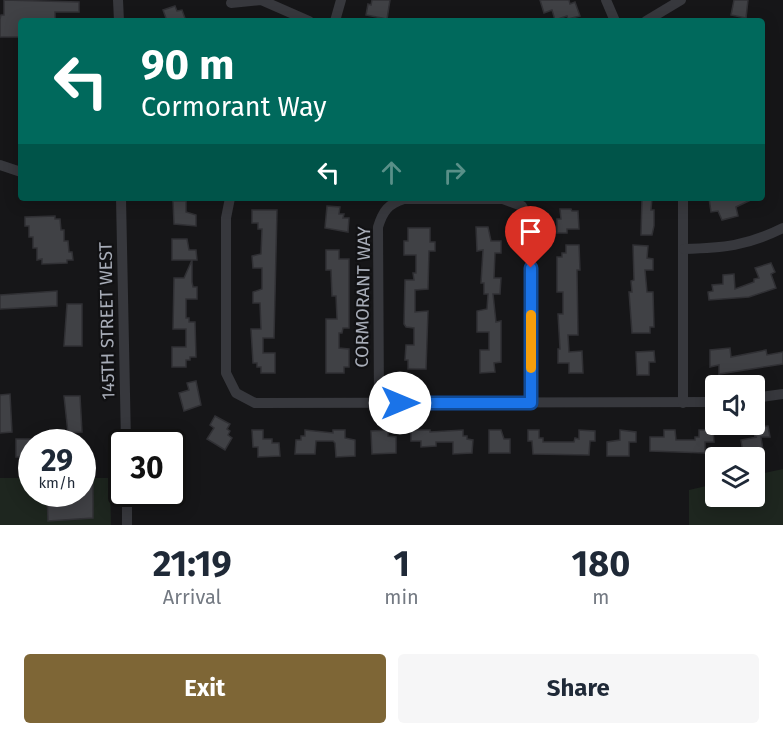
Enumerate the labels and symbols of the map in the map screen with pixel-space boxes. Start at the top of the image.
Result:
pin [505,206,556,268]
street label: CORMORANT WAY [351,226,375,368]
street label: 145TH STREET WEST [95,241,119,400]
position arrow [368,371,432,435]
speed limit sign: 30 [108,429,186,507]

